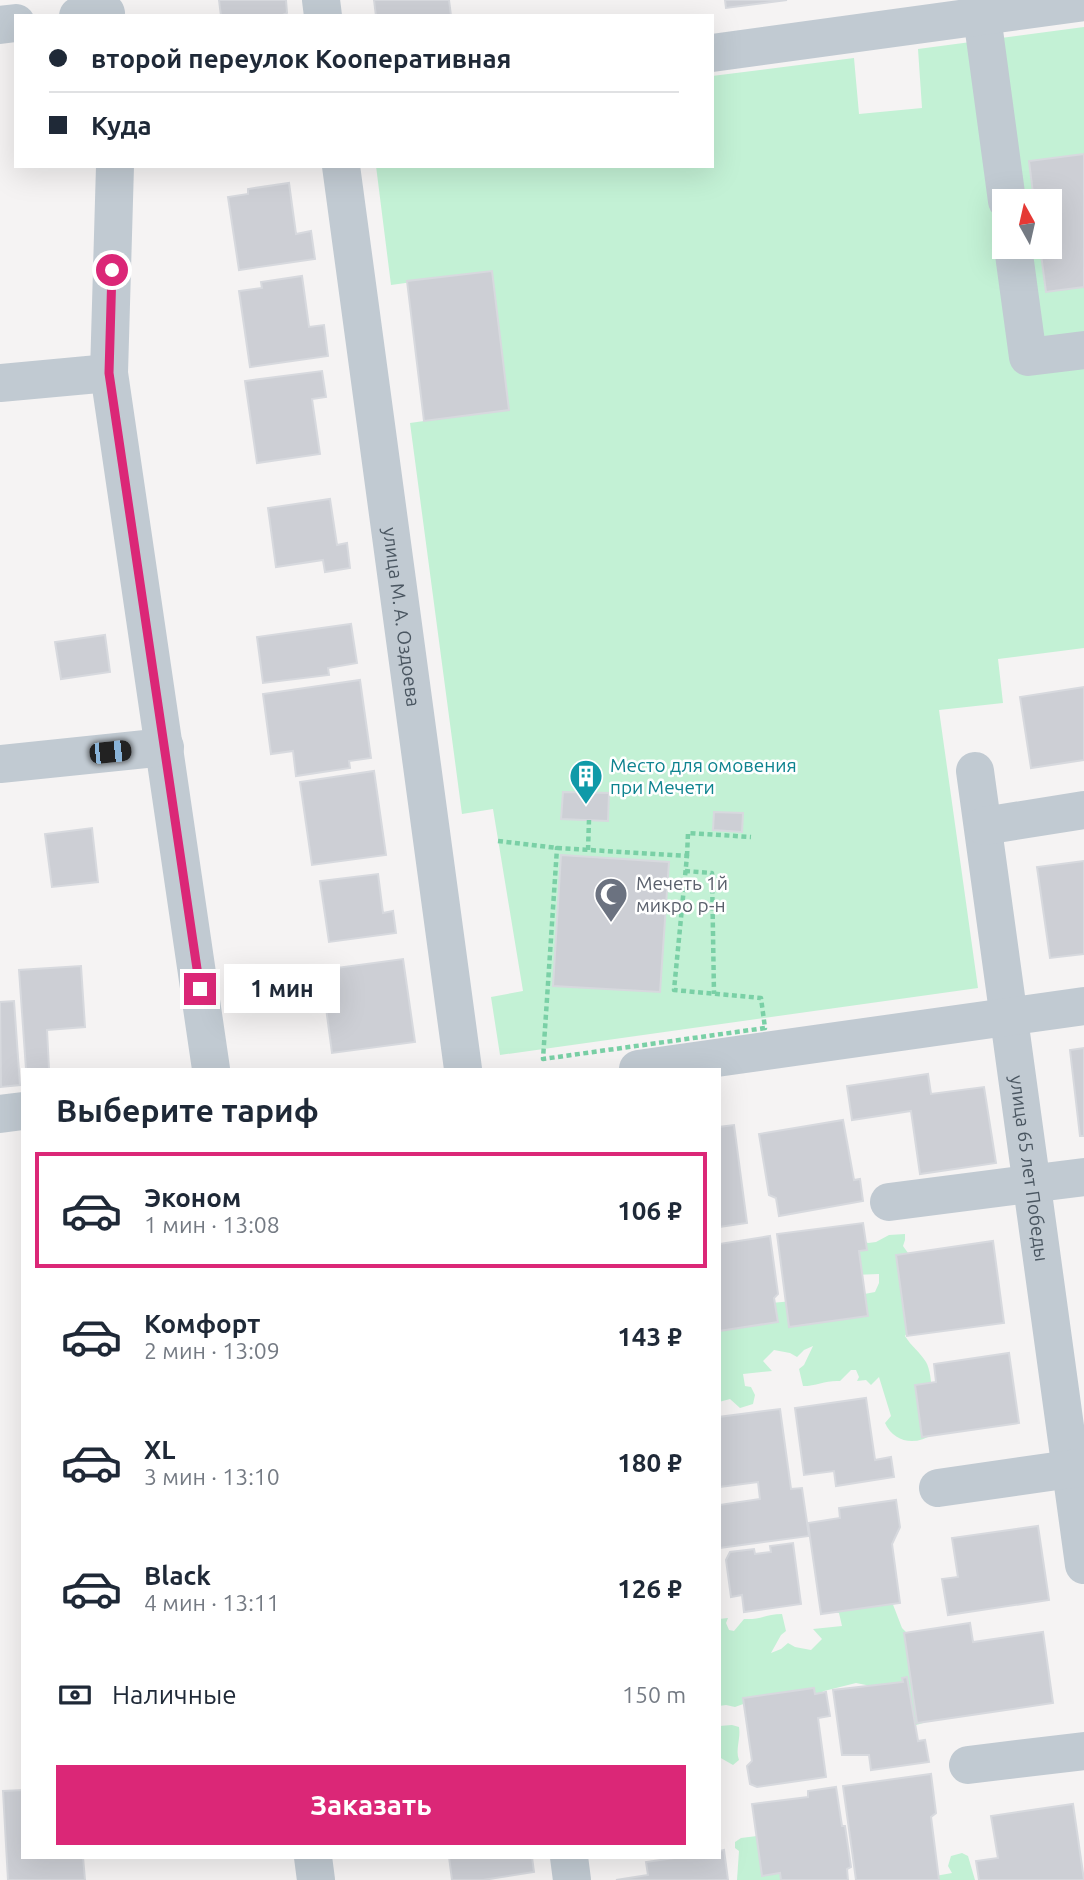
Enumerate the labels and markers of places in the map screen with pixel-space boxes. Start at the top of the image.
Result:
place label: Место для омовения при Мечети [610,754,797,798]
building icon: Место для омовения при Мечети [567,757,605,806]
place label: Мечеть 1й микро р-н [636,872,728,916]
mosque icon: Мечеть 1й микро р-н [592,875,630,924]

